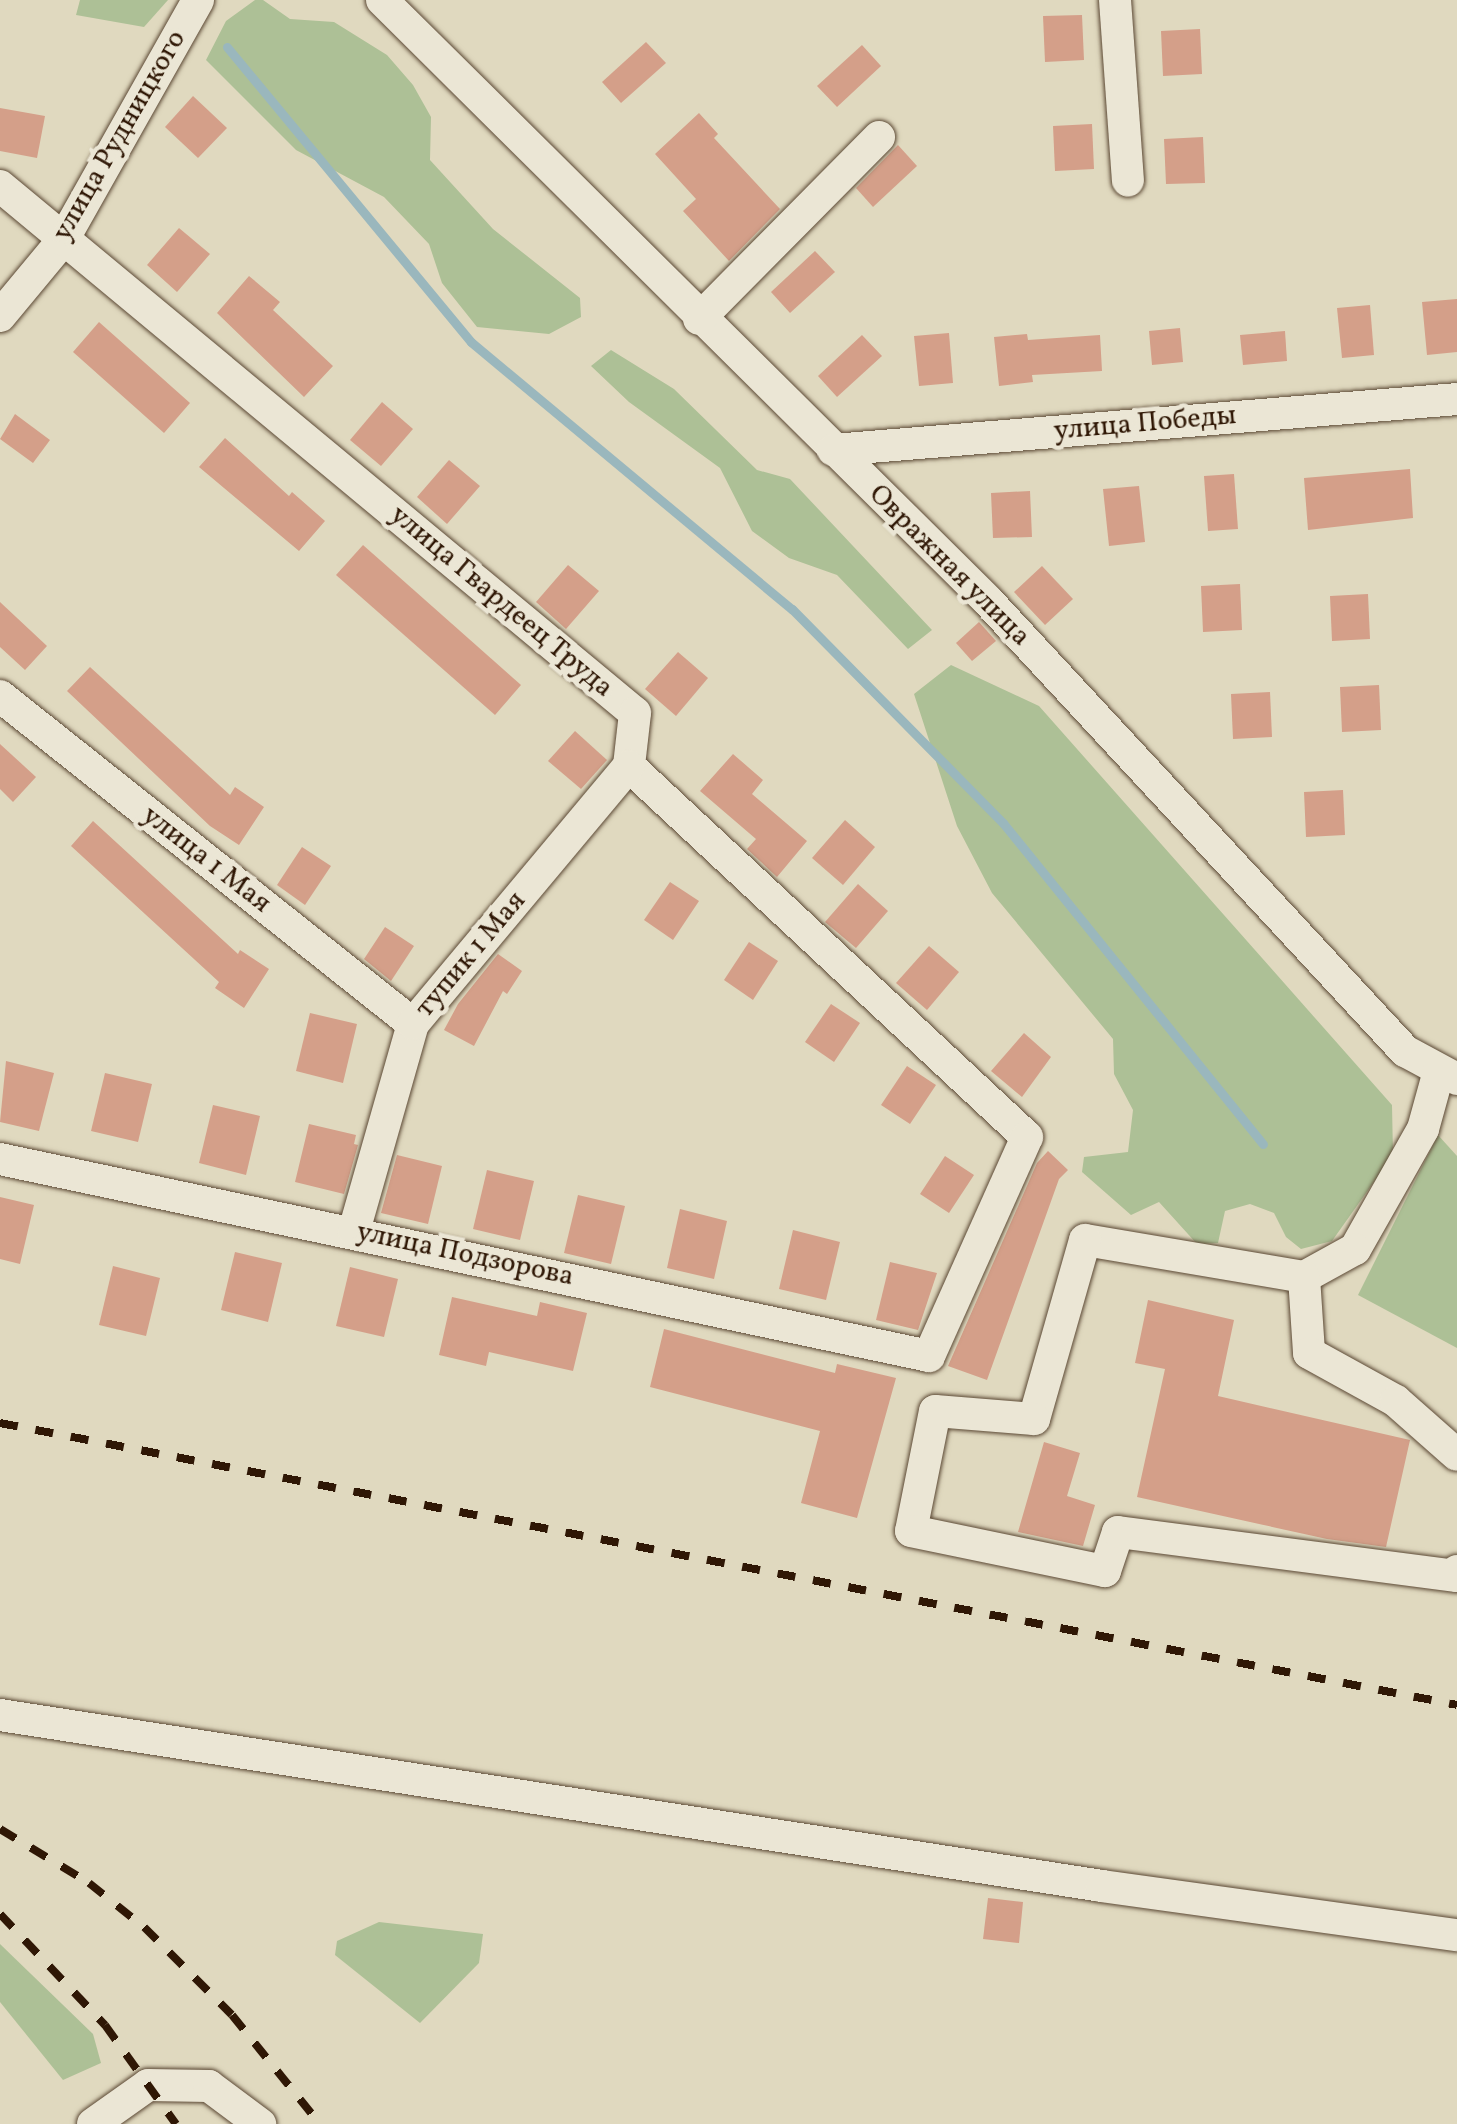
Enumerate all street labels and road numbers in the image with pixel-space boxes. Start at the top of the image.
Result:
street label: улица Рудницкого [46,25,194,247]
street label: улица Победы [1052,399,1238,449]
street label: Овражная улица [861,478,1037,654]
street label: улица Гвардеец Труда [382,499,620,705]
street label: улица 1 Мая [135,799,277,921]
street label: тупик 1 Мая [409,885,533,1025]
street label: улица Подзорова [353,1216,577,1294]

